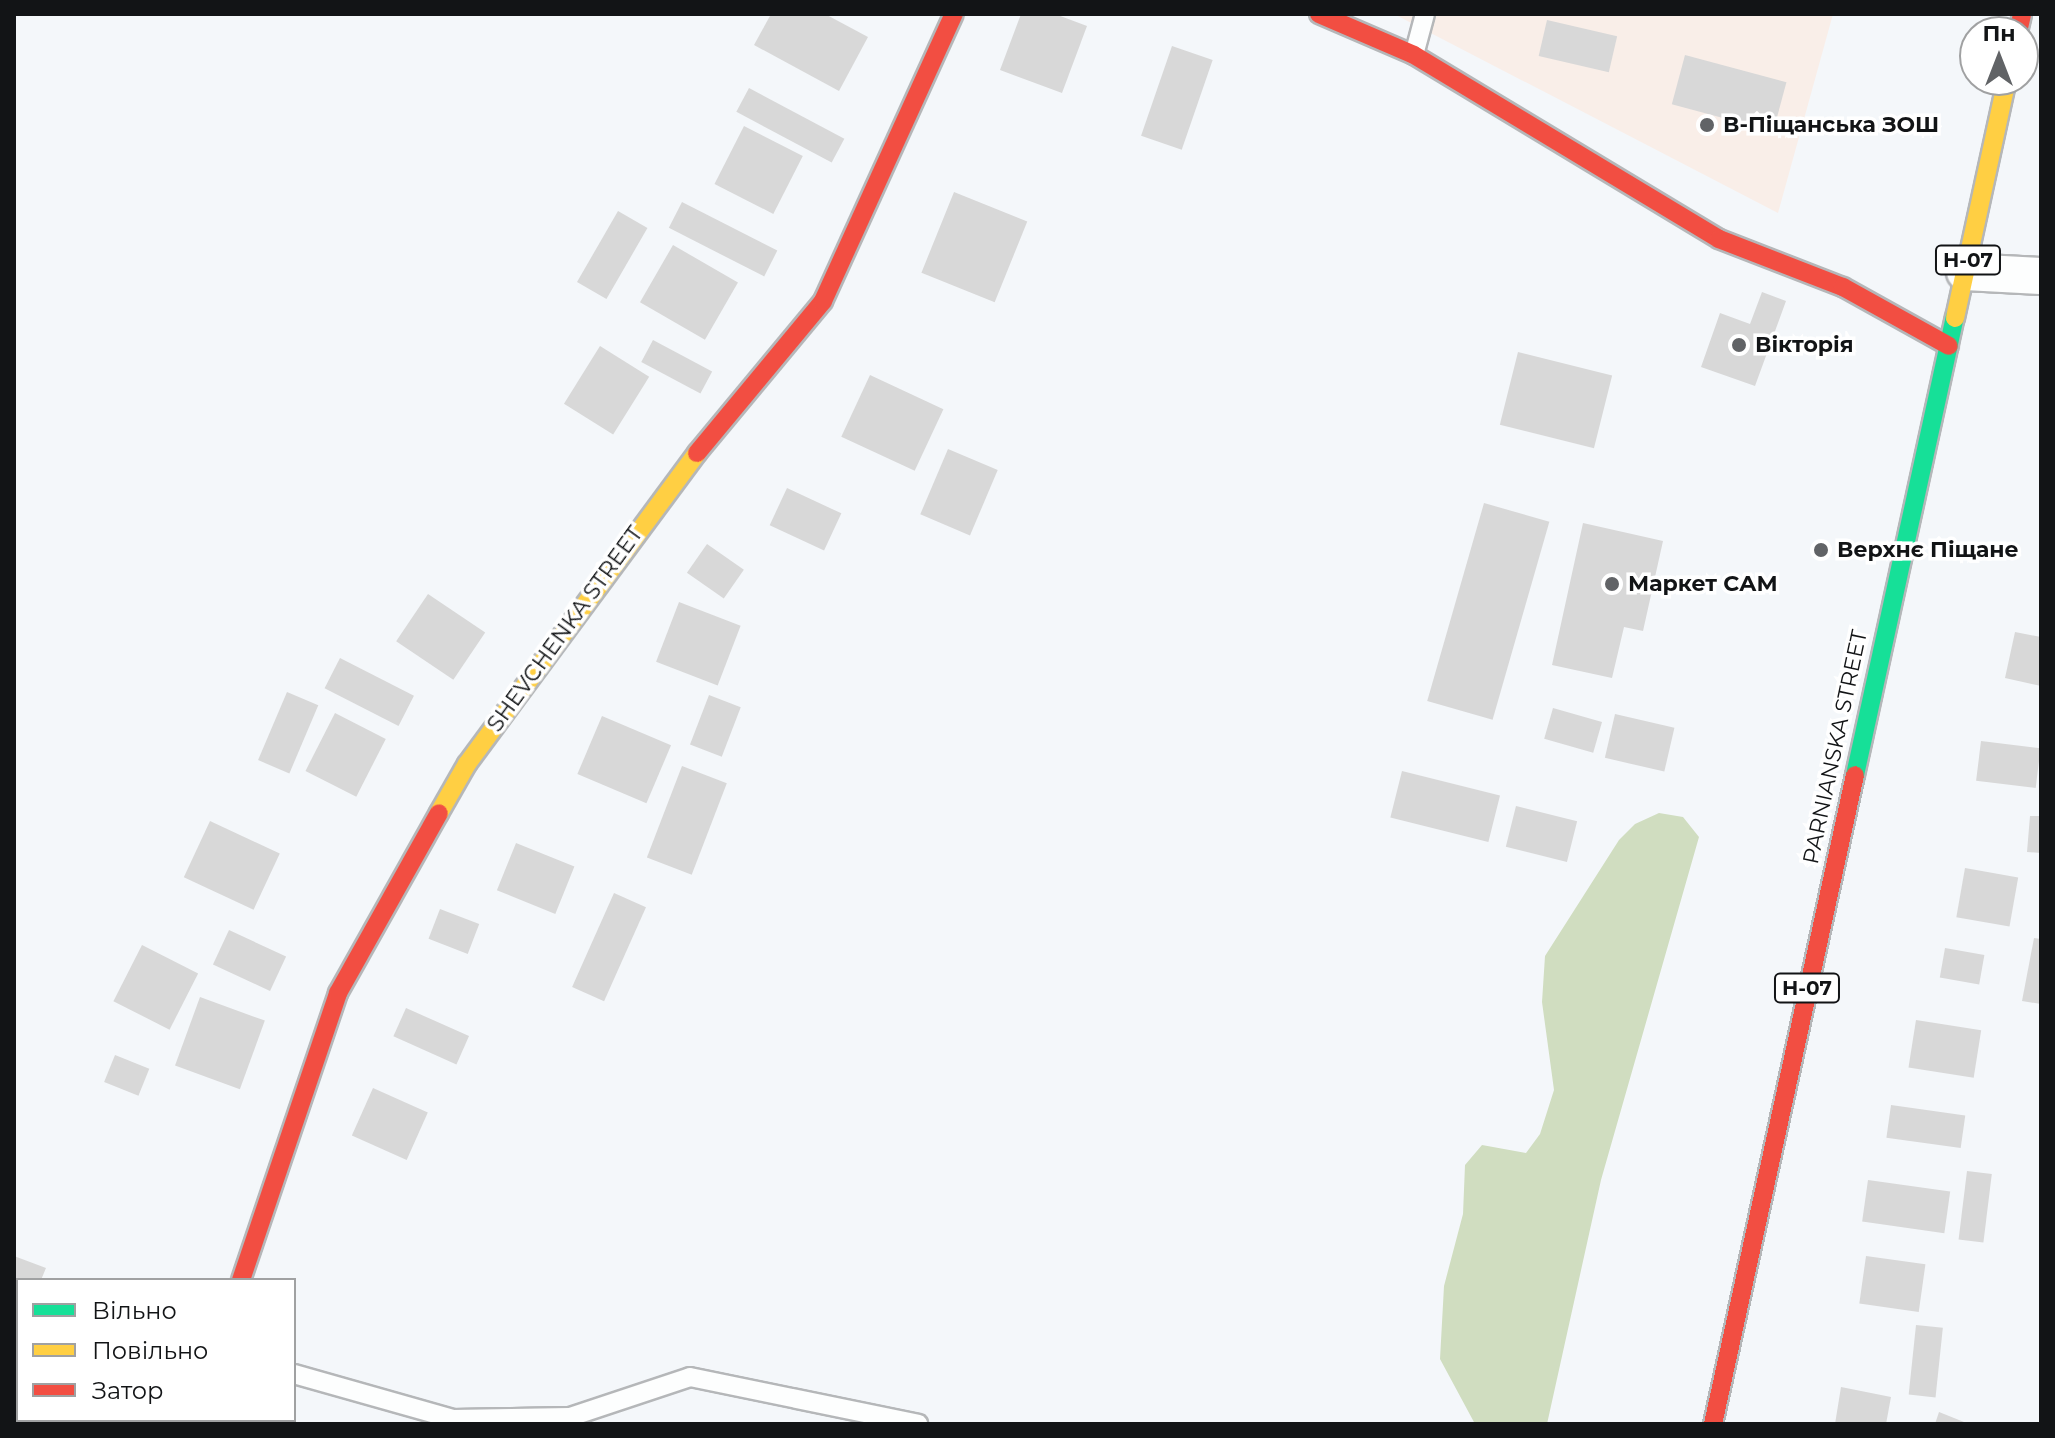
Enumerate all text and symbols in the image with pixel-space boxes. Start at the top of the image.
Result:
north arrow [1959,16,2039,96]
text: Пн [1982,20,2016,47]
place label: В-Піщанська ЗОШ [1723,112,1939,138]
marker: В-Піщанська ЗОШ [1698,116,1716,134]
road number: Н-07 [1934,244,2002,276]
place label: Вікторія [1755,332,1854,358]
marker: Вікторія [1730,336,1748,354]
street label: SHEVCHENKA STREET [482,521,648,737]
place label: Верхнє Піщане [1837,537,2019,563]
marker: Верхнє Піщане [1812,541,1830,559]
place label: Маркет САМ [1628,571,1778,597]
marker: Маркет САМ [1603,575,1621,593]
street label: PARNIANSKA STREET [1797,628,1873,866]
road number: Н-07 [1773,972,1841,1004]
legend [16,1278,296,1422]
text: Вільно [92,1296,177,1325]
text: Повільно [92,1336,208,1365]
text: Затор [92,1376,163,1405]

